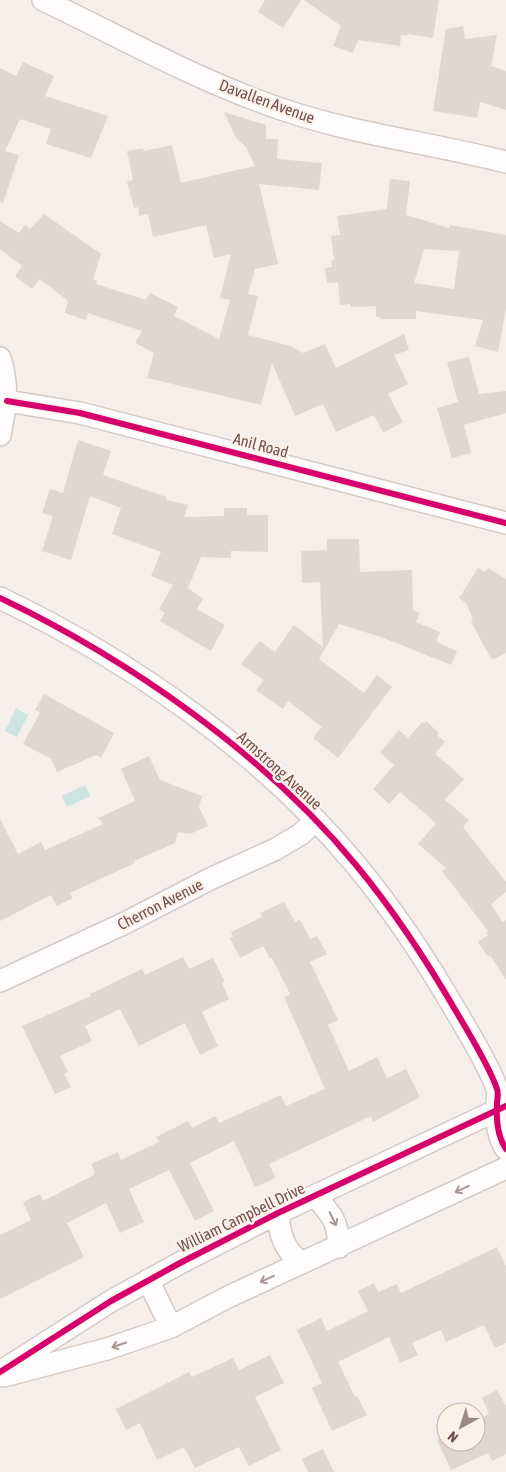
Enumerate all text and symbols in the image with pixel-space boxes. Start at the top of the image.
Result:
street label: Davallen Avenue [217,75,317,127]
street label: Anil Road [231,429,291,461]
street label: Armstrong Avenue [233,727,326,813]
street label: Cherron Avenue [114,875,206,933]
street label: William Campbell Drive [175,1178,308,1256]
one-way arrow [455,1185,470,1194]
one-way arrow [329,1211,339,1226]
one-way arrow [260,1275,275,1285]
one-way arrow [111,1341,127,1350]
north arrow [436,1402,486,1452]
text: N [445,1428,461,1446]

